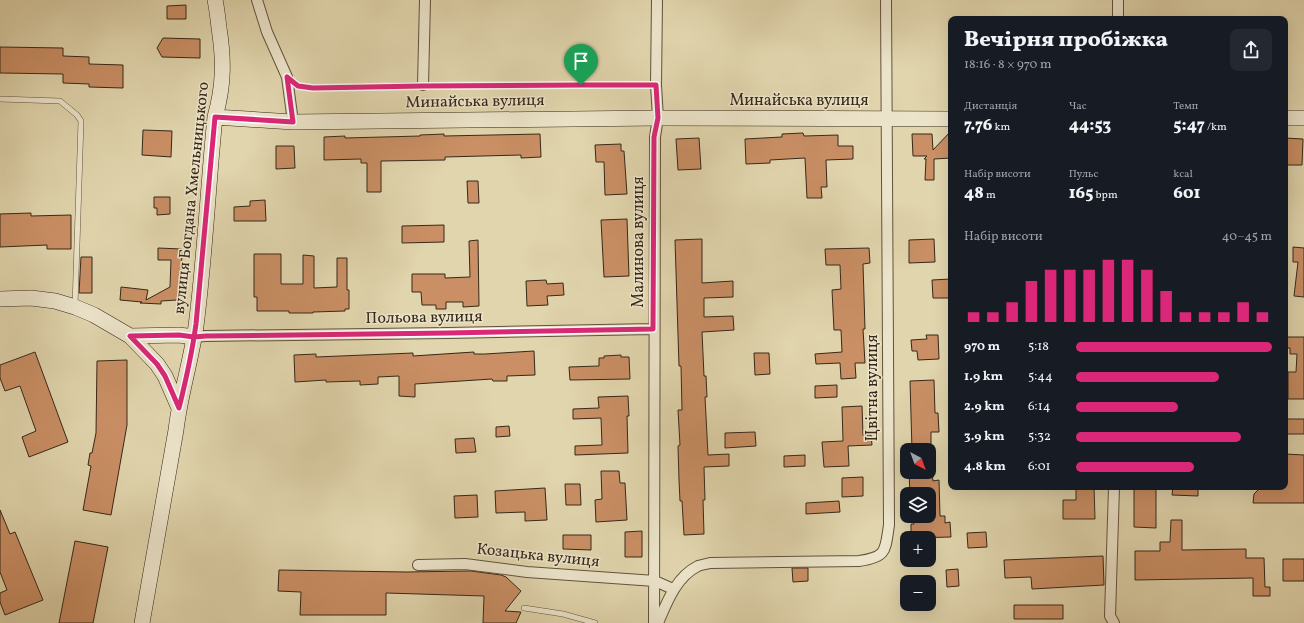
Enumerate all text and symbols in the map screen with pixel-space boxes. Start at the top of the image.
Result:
text: Вечірня пробіжка [964,25,1168,56]
button: share [1230,29,1272,71]
pin [564,44,598,85]
icon: arrive [570,50,592,72]
text: 18:16 · 8 × 970 m [964,56,1052,74]
street label: вулиця Богдана Хмельницького [169,81,215,315]
street label: Минайська вулиця [405,90,545,114]
street label: Минайська вулиця [729,90,869,112]
text: Дистанція [964,99,1017,114]
text: Час [1069,99,1087,114]
text: Темп [1173,99,1198,114]
text: 7.76 [964,114,992,137]
text: 44:53 [1069,114,1111,137]
text: 5:47 [1173,114,1205,137]
text: km [992,120,1010,135]
text: /km [1205,120,1227,135]
text: Набір висоти [964,167,1031,182]
text: Пульс [1069,167,1098,182]
text: kcal [1173,167,1193,182]
street label: Малинова вулиця [628,176,650,308]
text: 48 [964,182,984,205]
text: 165 [1069,182,1093,205]
text: 601 [1173,182,1200,205]
text: m [984,188,996,203]
text: bpm [1093,188,1118,203]
text: Набір висоти [964,228,1043,246]
text: 40–45 m [1222,228,1272,246]
street label: Польова вулиця [365,306,483,330]
street label: Цвітна вулиця [862,335,884,441]
text: 970 m [964,338,1000,356]
text: 5:18 [1028,338,1049,356]
text: 1.9 km [964,368,1003,386]
text: 5:44 [1028,368,1053,386]
text: 2.9 km [964,398,1005,416]
text: 6:14 [1028,398,1050,416]
text: 3.9 km [964,428,1005,446]
text: 5:32 [1028,428,1051,446]
north arrow [900,443,936,479]
map controls [900,443,936,611]
text: 4.8 km [964,458,1006,476]
text: 6:01 [1028,458,1051,476]
button: layers [900,487,936,523]
button: + [900,531,936,567]
street label: Козацька вулиця [475,539,601,573]
button: − [900,575,936,611]

